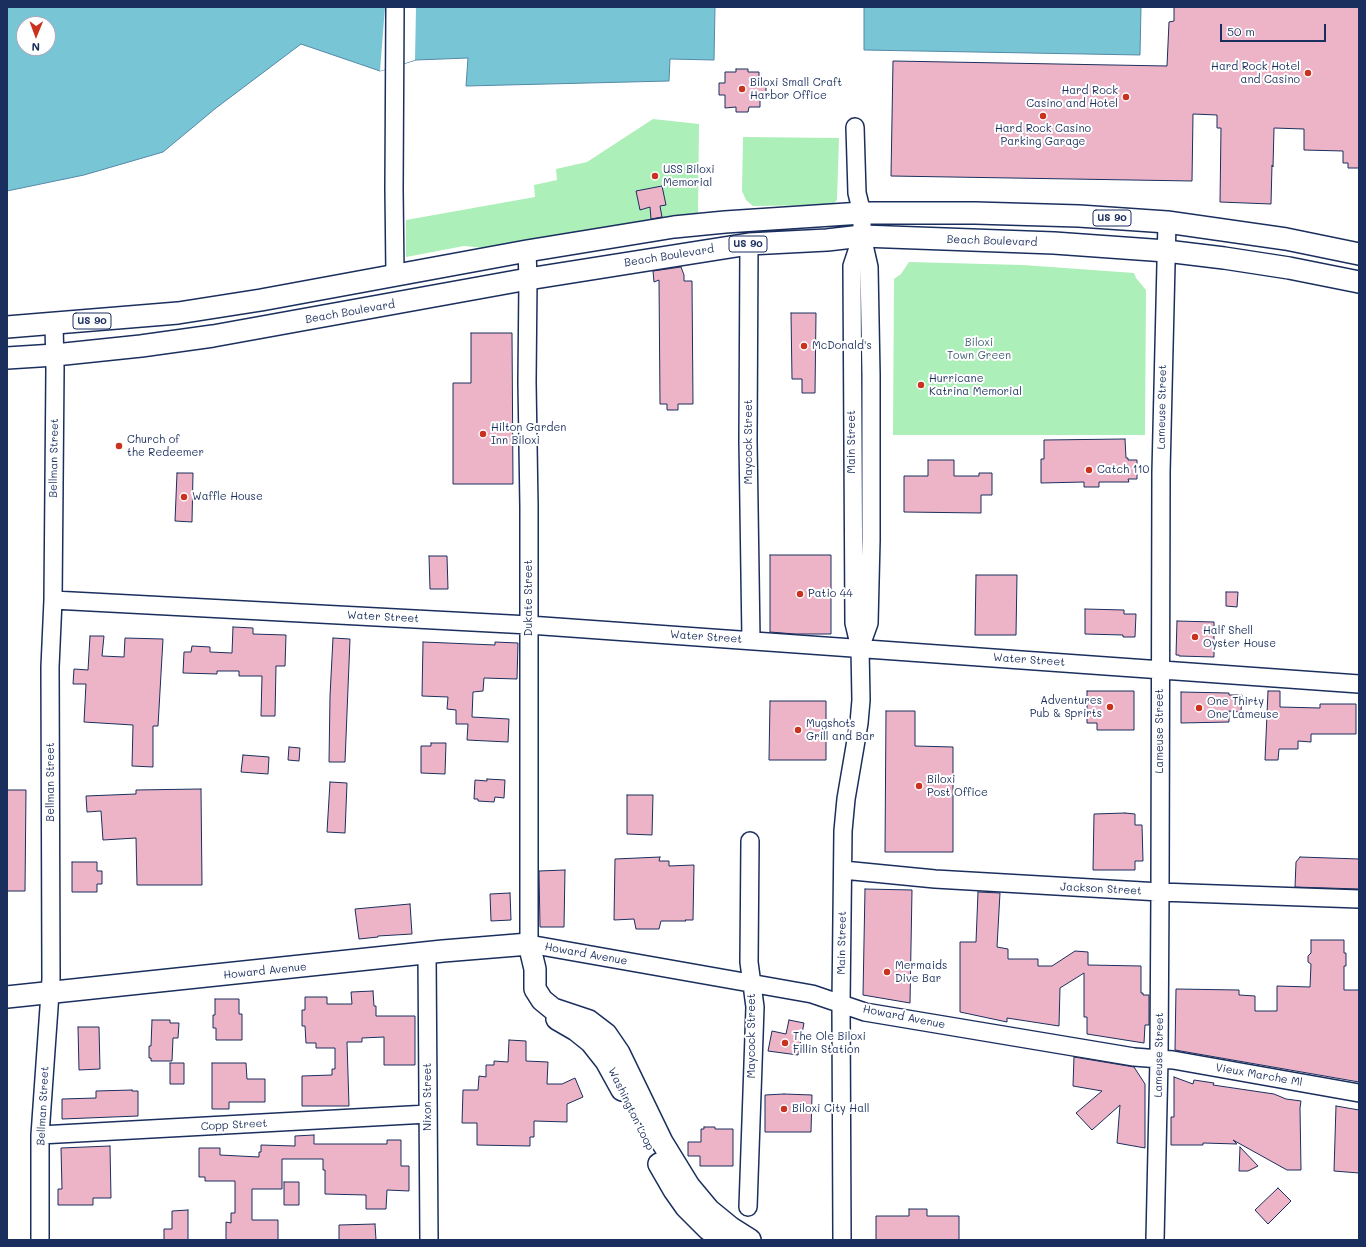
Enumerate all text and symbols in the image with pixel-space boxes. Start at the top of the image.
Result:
north arrow [16,16,56,56]
scale bar [1222,16,1328,42]
text: 50 m [1227,23,1255,39]
text: N [31,40,40,55]
place label: Hard Rock Hotel and Casino [1211,60,1300,86]
marker: Hard Rock Hotel and Casino [1303,68,1313,78]
place label: Biloxi Small Craft Harbor Office [750,76,842,102]
marker: Biloxi Small Craft Harbor Office [737,84,747,94]
place label: Hard Rock Casino and Hotel [1026,84,1118,110]
marker: Hard Rock Casino and Hotel [1121,92,1131,102]
marker: Hard Rock Casino Parking Garage [1038,111,1048,121]
place label: Hard Rock Casino Parking Garage [995,122,1091,148]
place label: USS Biloxi Memorial [663,163,715,189]
marker: USS Biloxi Memorial [650,171,660,181]
road number: US 90 [1093,210,1131,226]
street label: Beach Boulevard [946,233,1038,249]
road number: US 90 [729,236,767,252]
street label: Beach Boulevard [623,242,715,270]
street label: Beach Boulevard [304,298,396,326]
road number: US 90 [73,313,111,329]
park label: Biloxi Town Green [947,336,1011,362]
place label: McDonald's [812,339,872,353]
marker: McDonald's [799,341,809,351]
street label: Lameuse Street [1155,364,1169,450]
place label: Hurricane Katrina Memorial [929,372,1022,398]
marker: Hurricane Katrina Memorial [916,380,926,390]
street label: Maycock Street [742,399,756,485]
street label: Main Street [845,410,859,474]
street label: Bellman Street [47,418,61,498]
place label: Hilton Garden Inn Biloxi [491,421,566,447]
marker: Hilton Garden Inn Biloxi [478,429,488,439]
place label: Church of the Redeemer [127,433,204,459]
marker: Church of the Redeemer [114,441,124,451]
place label: Catch 110 [1097,463,1149,477]
marker: Catch 110 [1084,465,1094,475]
place label: Waffle House [192,490,263,504]
marker: Waffle House [179,492,189,502]
street label: Dukate Street [522,560,536,636]
place label: Patio 44 [808,587,853,601]
marker: Patio 44 [795,589,805,599]
street label: Water Street [347,609,419,625]
place label: Half Shell Oyster House [1203,624,1276,650]
street label: Water Street [670,628,742,646]
marker: Half Shell Oyster House [1190,632,1200,642]
street label: Water Street [993,651,1065,669]
street label: Lameuse Street [1153,689,1167,773]
place label: Adventures Pub & Sprirts [1030,694,1102,720]
place label: One Thirty One Lameuse [1207,695,1279,721]
marker: Adventures Pub & Sprirts [1105,702,1115,712]
marker: One Thirty One Lameuse [1194,703,1204,713]
place label: Mugshots Grill and Bar [806,717,875,743]
marker: Mugshots Grill and Bar [793,725,803,735]
street label: Bellman Street [44,742,58,822]
place label: Biloxi Post Office [927,773,988,799]
marker: Biloxi Post Office [914,781,924,791]
street label: Jackson Street [1060,880,1142,898]
street label: Main Street [835,911,849,975]
street label: Howard Avenue [544,940,628,968]
place label: Mermaids Dive Bar [895,959,947,985]
street label: Howard Avenue [223,960,307,982]
marker: Mermaids Dive Bar [882,967,892,977]
street label: Maycock Street [745,993,759,1079]
street label: Howard Avenue [862,1003,946,1031]
street label: Lameuse Street [1152,1012,1166,1098]
place label: The Ole Biloxi Fillin Station [793,1030,866,1056]
marker: The Ole Biloxi Fillin Station [780,1038,790,1048]
street label: Vieux Marche Ml [1214,1061,1304,1089]
street label: Nixon Street [421,1063,435,1131]
street label: Washington Loop [605,1065,657,1153]
street label: Bellman Street [34,1066,52,1146]
place label: Biloxi City Hall [792,1102,870,1116]
marker: Biloxi City Hall [779,1104,789,1114]
street label: Copp Street [200,1117,268,1133]

